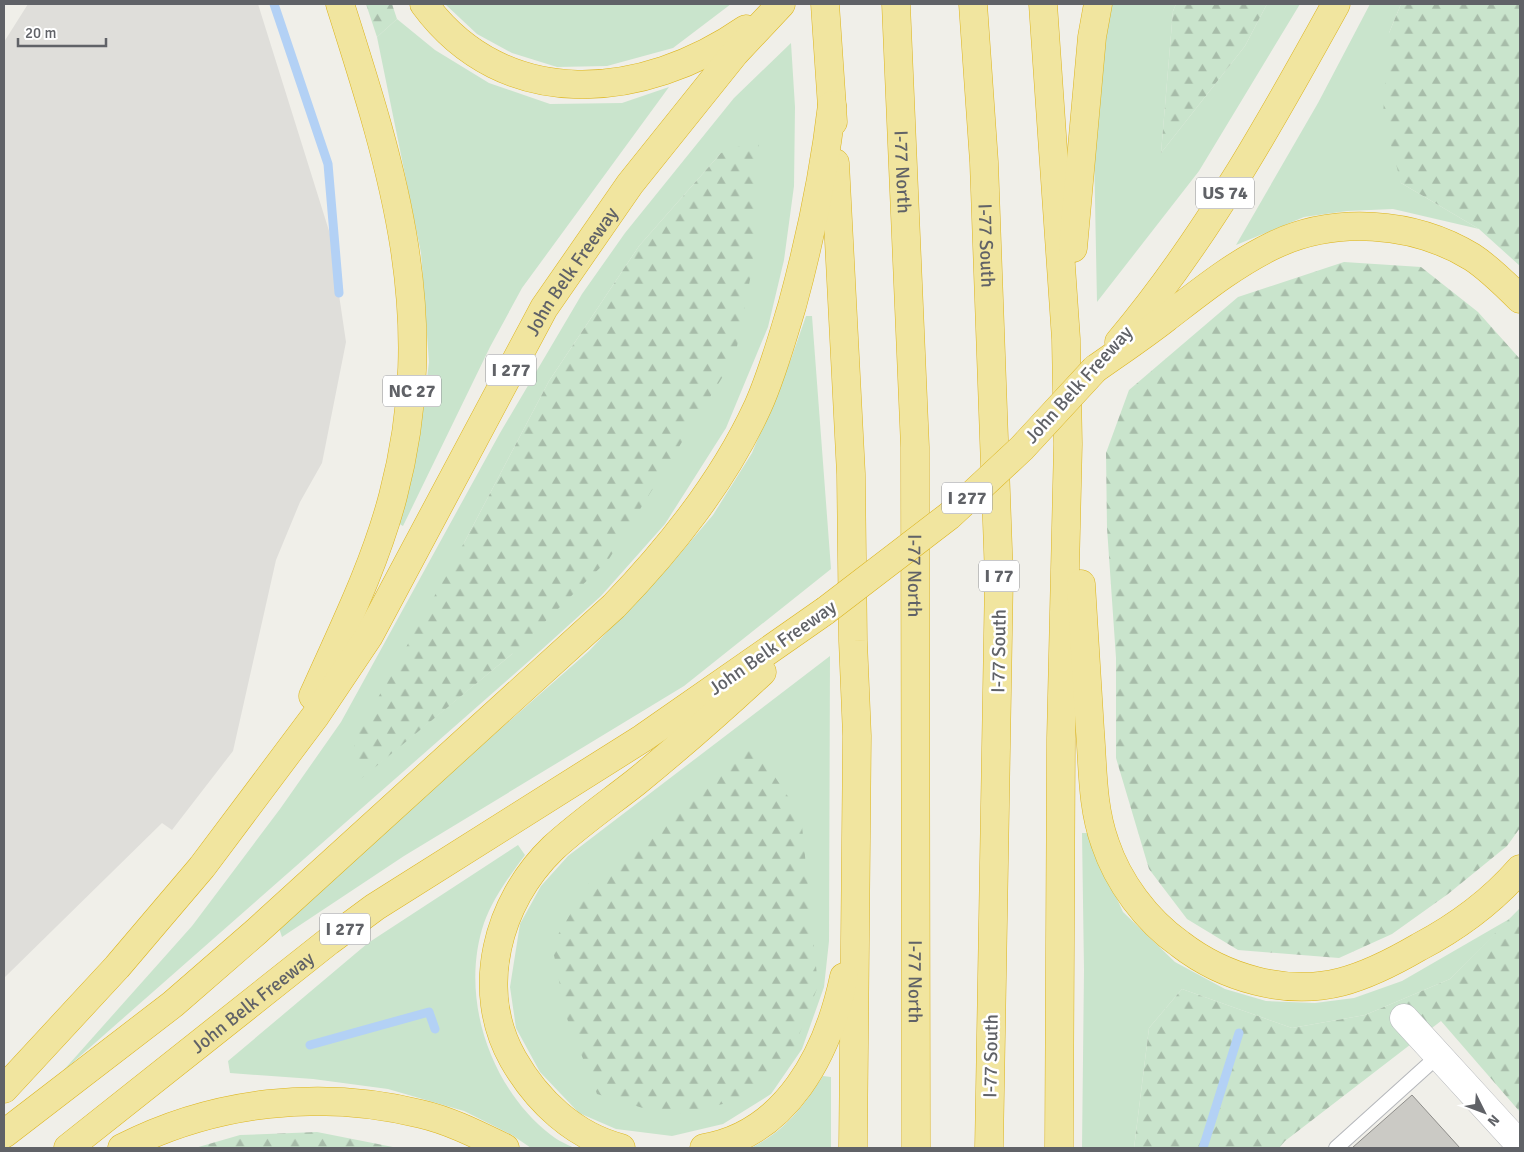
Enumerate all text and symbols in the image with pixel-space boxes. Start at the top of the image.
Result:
scale bar [18,15,105,47]
text: 20 m [25,24,56,42]
street label: I-77 North [888,130,916,214]
road number: US 74 [1196,178,1254,208]
street label: John Belk Freeway [520,202,624,340]
street label: I-77 South [973,203,1000,288]
street label: John Belk Freeway [1020,321,1138,449]
road number: I 277 [486,354,536,386]
road number: NC 27 [383,376,441,406]
road number: I 277 [942,482,992,514]
street label: I-77 North [902,534,926,617]
road number: I 77 [979,560,1019,592]
street label: John Belk Freeway [704,595,841,701]
street label: I-77 South [986,609,1012,693]
road number: I 277 [320,914,370,944]
street label: I-77 North [903,940,927,1023]
street label: John Belk Freeway [186,947,319,1059]
street label: I-77 South [978,1014,1004,1098]
north arrow [1459,1087,1509,1137]
text: N [1484,1111,1503,1130]

